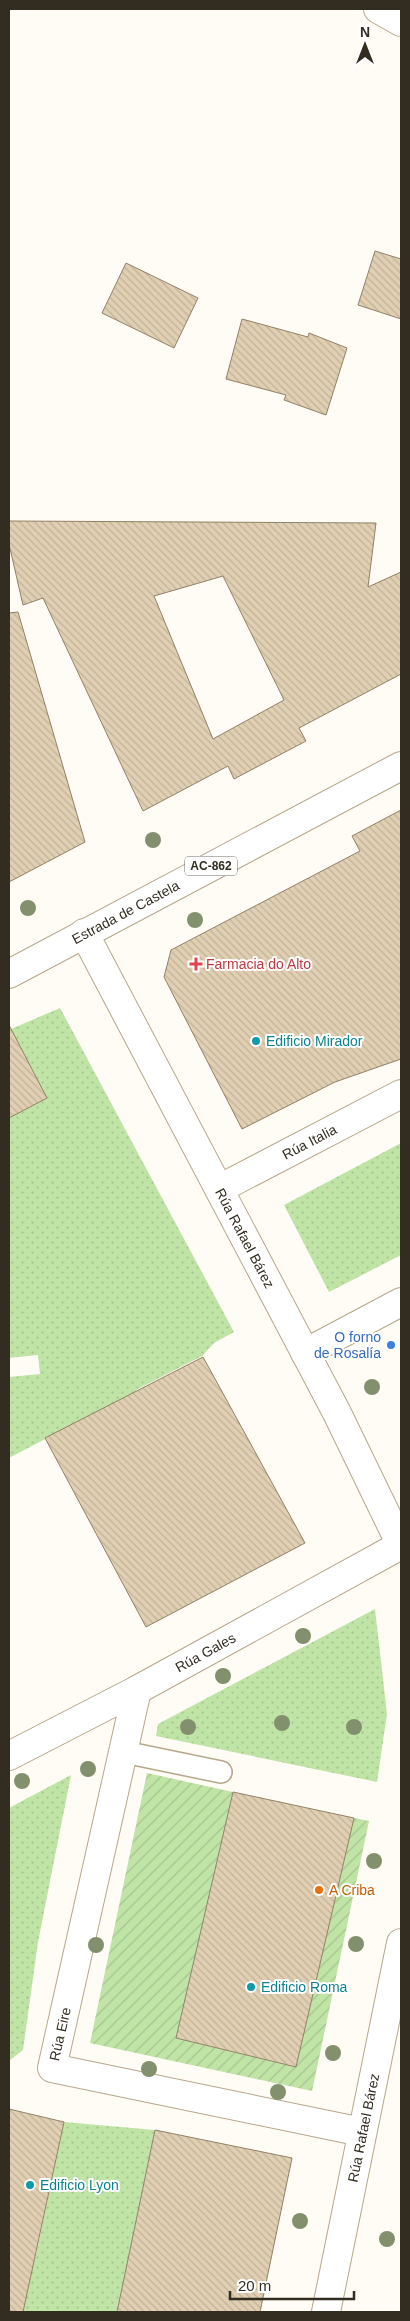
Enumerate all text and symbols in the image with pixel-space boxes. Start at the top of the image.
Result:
north arrow [340,20,390,70]
text: N [360,24,370,40]
road number: AC-862 [185,856,237,876]
street label: Estrada de Castela [69,877,182,947]
place label: Farmacia do Alto [206,956,311,972]
marker: Farmacia do Alto [190,958,202,970]
place label: Edificio Mirador [266,1033,363,1049]
marker: Edificio Mirador [250,1035,262,1047]
street label: Rúa Italia [279,1121,340,1163]
street label: Rúa Rafael Bárez [212,1186,278,1291]
place label: O forno de Rosalía [314,1329,381,1361]
marker: O forno de Rosalía [385,1339,397,1351]
street label: Rúa Gales [172,1630,238,1675]
place label: A Criba [329,1882,375,1898]
marker: A Criba [313,1884,325,1896]
place label: Edificio Roma [261,1979,348,1995]
marker: Edificio Roma [245,1981,257,1993]
street label: Rúa Eire [46,2005,74,2062]
street label: Rúa Rafael Bárez [345,2072,382,2184]
place label: Edificio Lyon [40,2177,119,2193]
marker: Edificio Lyon [24,2179,36,2191]
scale bar [230,2268,354,2300]
text: 20 m [238,2277,271,2294]

